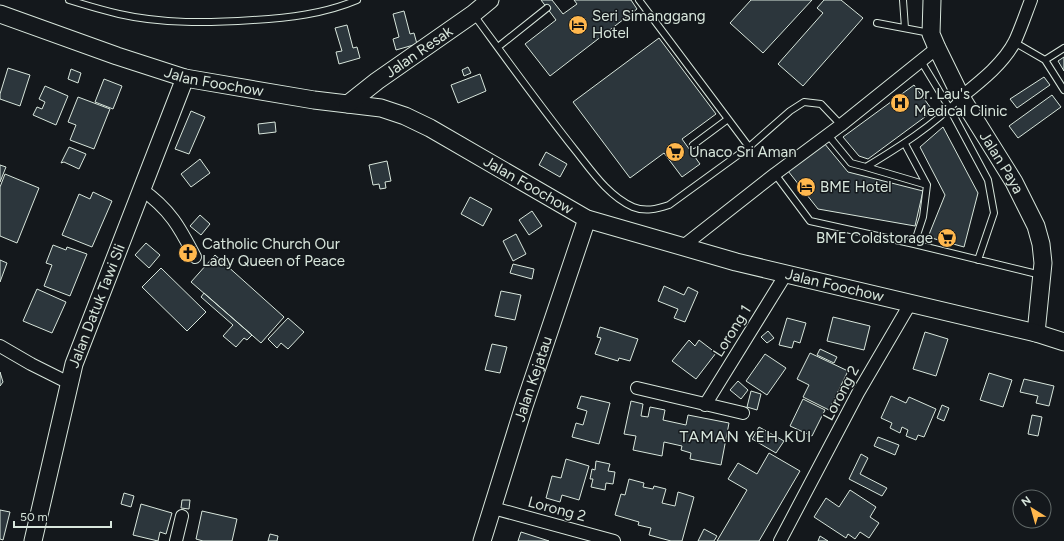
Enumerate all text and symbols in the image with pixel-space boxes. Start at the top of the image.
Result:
place label: Seri Simanggang Hotel [592,7,706,42]
hotel icon: Seri Simanggang Hotel [567,14,589,36]
street label: Jalan Resak [382,22,457,82]
street label: Jalan Foochow [162,63,265,100]
place label: Dr. Lau's Medical Clinic [914,85,1007,120]
hospital icon: Dr. Lau's Medical Clinic [889,92,911,114]
street label: Jalan Paya [976,128,1027,197]
supermarket icon: Unaco Sri Aman [664,141,686,163]
place label: Unaco Sri Aman [689,143,797,161]
street label: Jalan Foochow [480,152,577,218]
hotel icon: BME Hotel [795,176,817,198]
place label: BME Hotel [820,178,892,196]
supermarket icon: BME Coldstorage [936,227,958,249]
place label: BME Coldstorage [816,229,933,247]
place label: Catholic Church Our Lady Queen of Peace [202,235,345,270]
street label: Jalan Datuk Tawi Sli [64,241,129,370]
church icon: Catholic Church Our Lady Queen of Peace [177,242,199,264]
street label: Jalan Foochow [784,265,886,306]
street label: Lorong 1 [709,302,755,360]
street label: Jalan Kejatau [511,334,556,424]
street label: Lorong 2 [819,362,863,424]
district label: TAMAN YEH KUI [680,427,812,446]
north arrow [1012,489,1052,529]
street label: Lorong 2 [526,493,588,525]
text: N [1019,494,1034,509]
scale bar [14,503,111,529]
text: 50 m [20,510,48,524]

